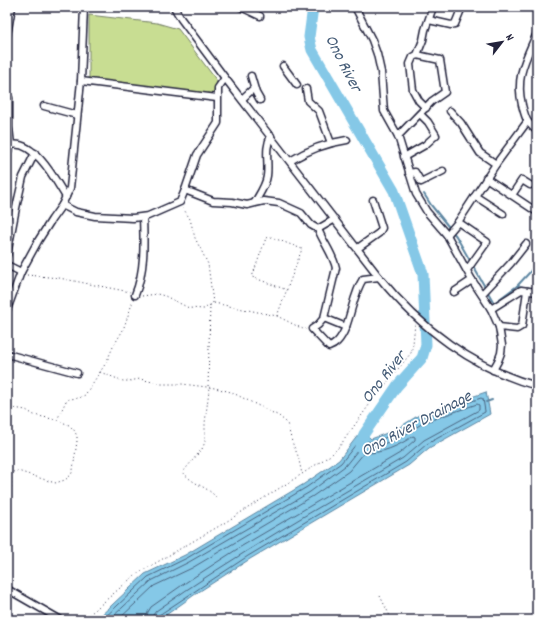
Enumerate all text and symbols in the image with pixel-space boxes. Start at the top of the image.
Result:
north arrow [482,22,522,62]
water label: Ono River [317,31,367,98]
text: N [501,31,517,45]
water label: Ono River [357,345,414,410]
water label: Ono River Drainage [357,385,478,464]

